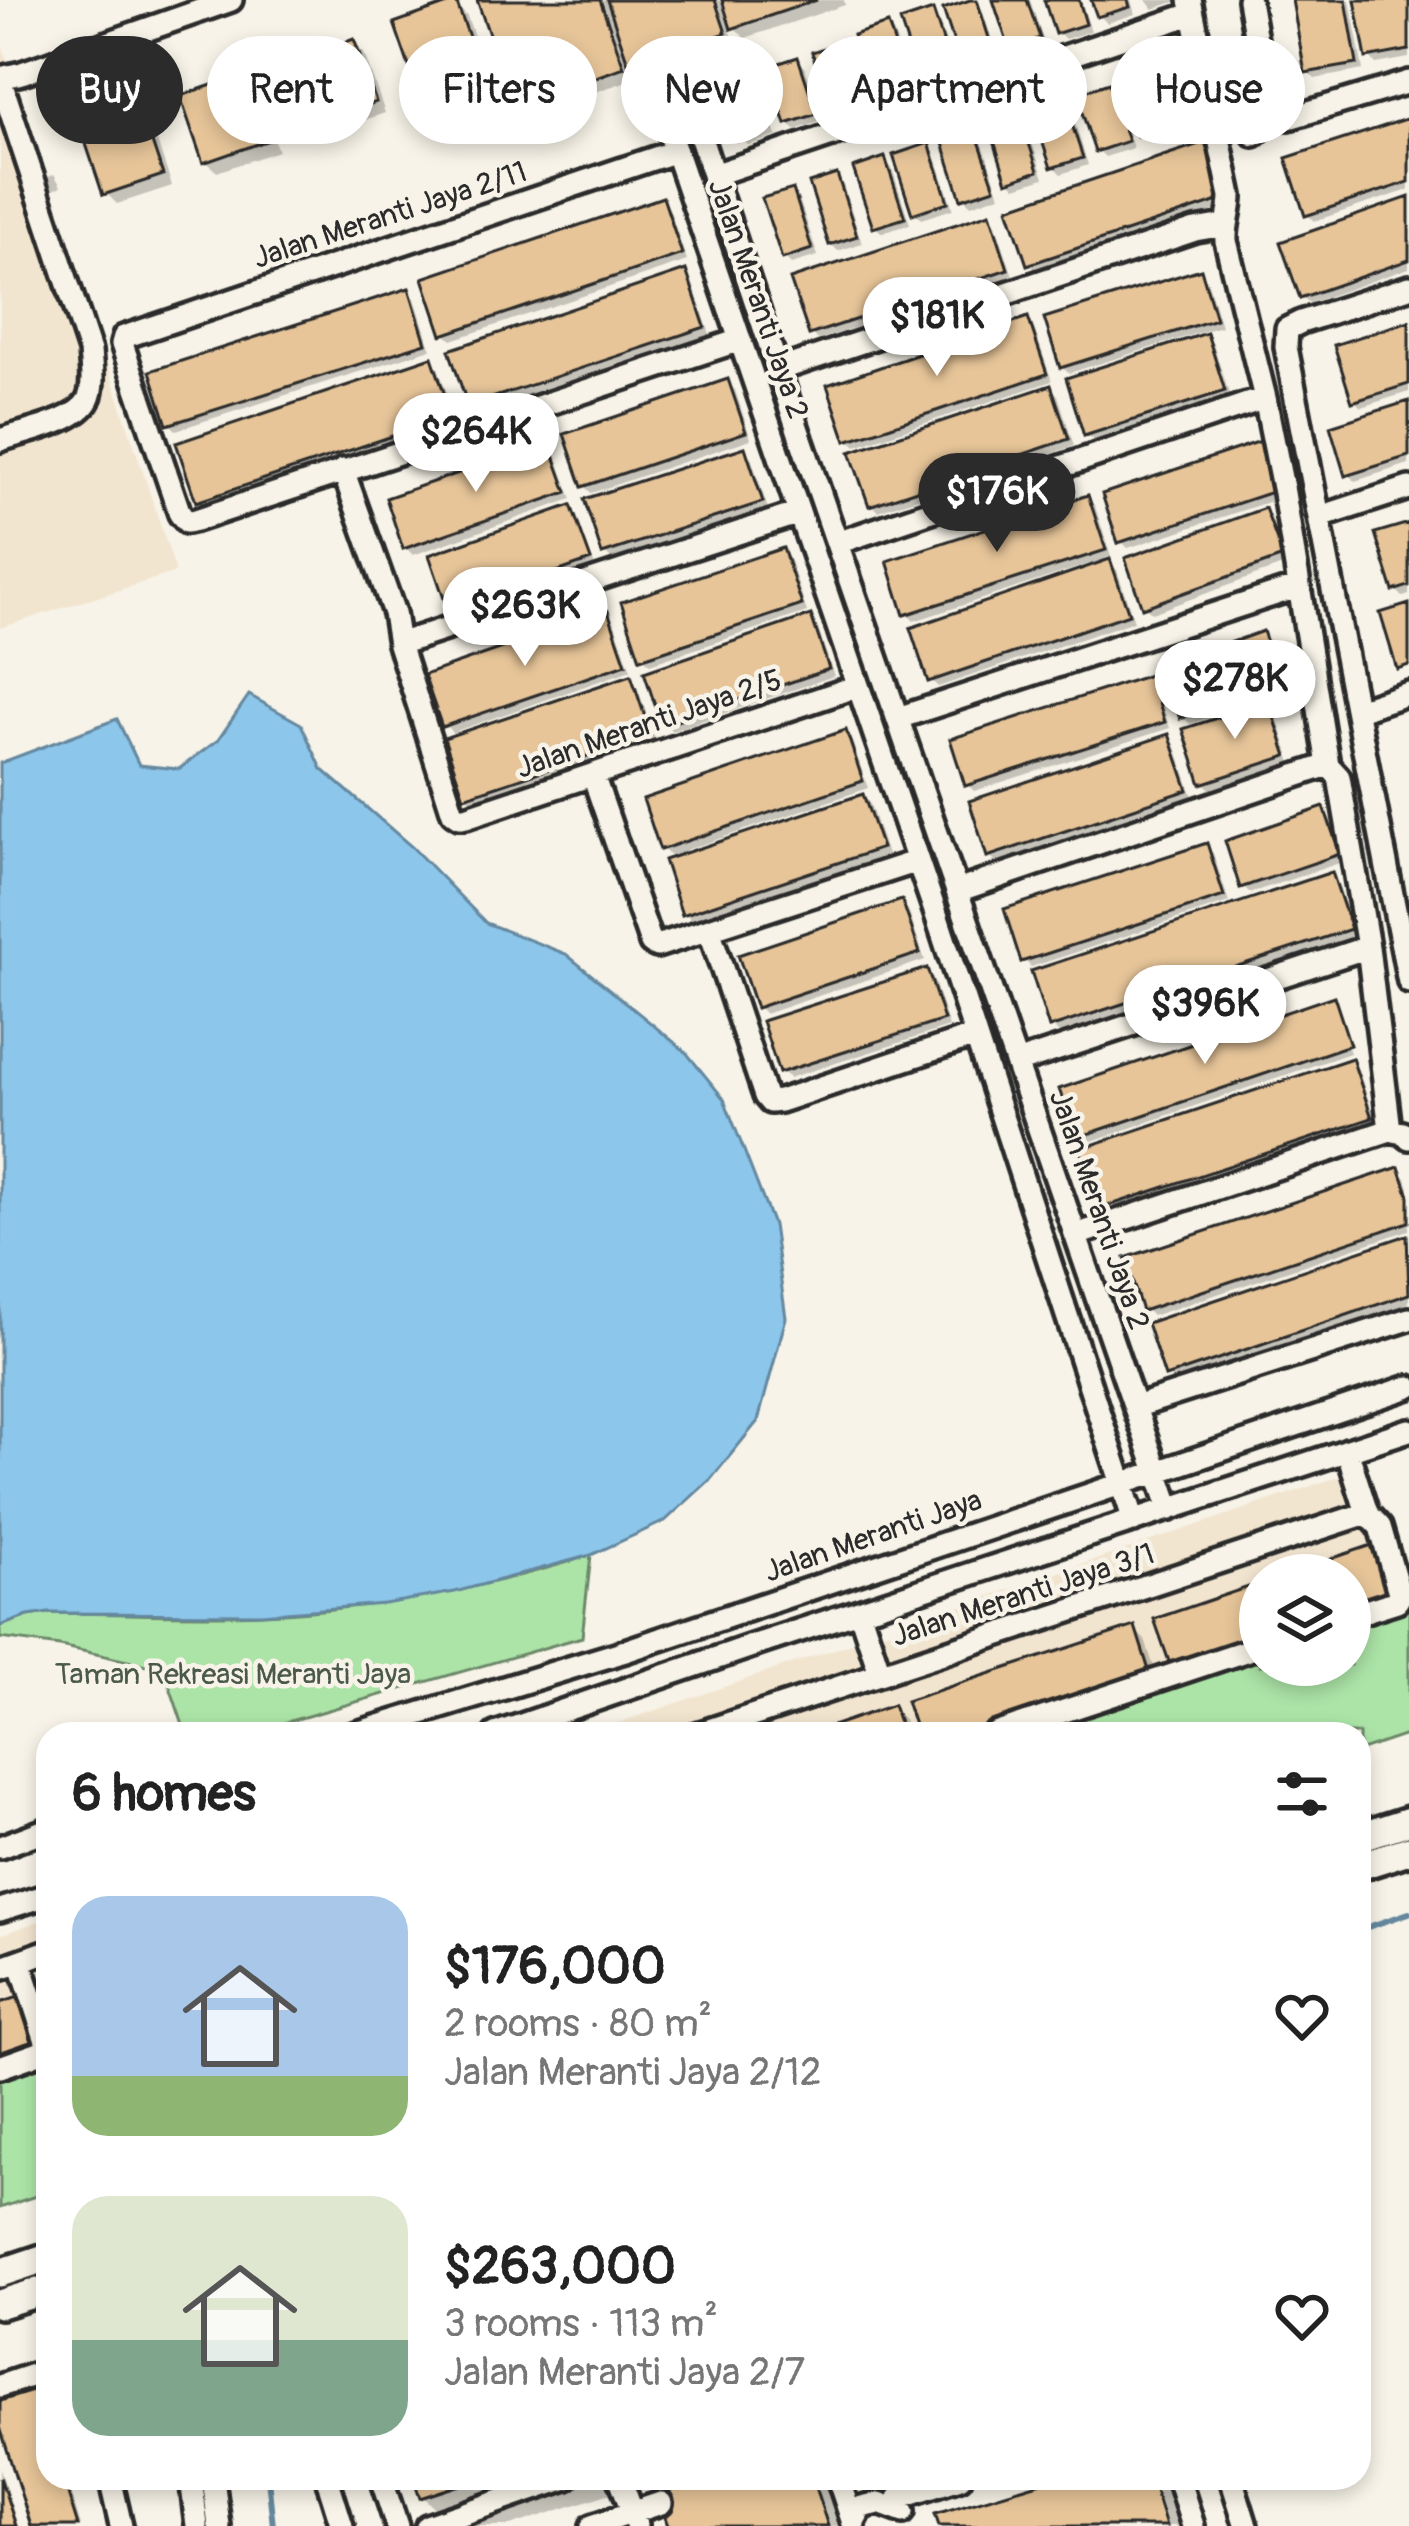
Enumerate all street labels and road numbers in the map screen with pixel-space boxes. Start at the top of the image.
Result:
street label: Jalan Meranti Jaya 2/11 [249,153,531,277]
street label: Jalan Meranti Jaya 2 [700,174,816,424]
street label: Jalan Meranti Jaya 2/5 [511,661,787,787]
street label: Jalan Meranti Jaya 2 [1041,1085,1157,1335]
street label: Jalan Meranti Jaya [759,1481,987,1591]
street label: Jalan Meranti Jaya 3/1 [887,1535,1159,1655]

